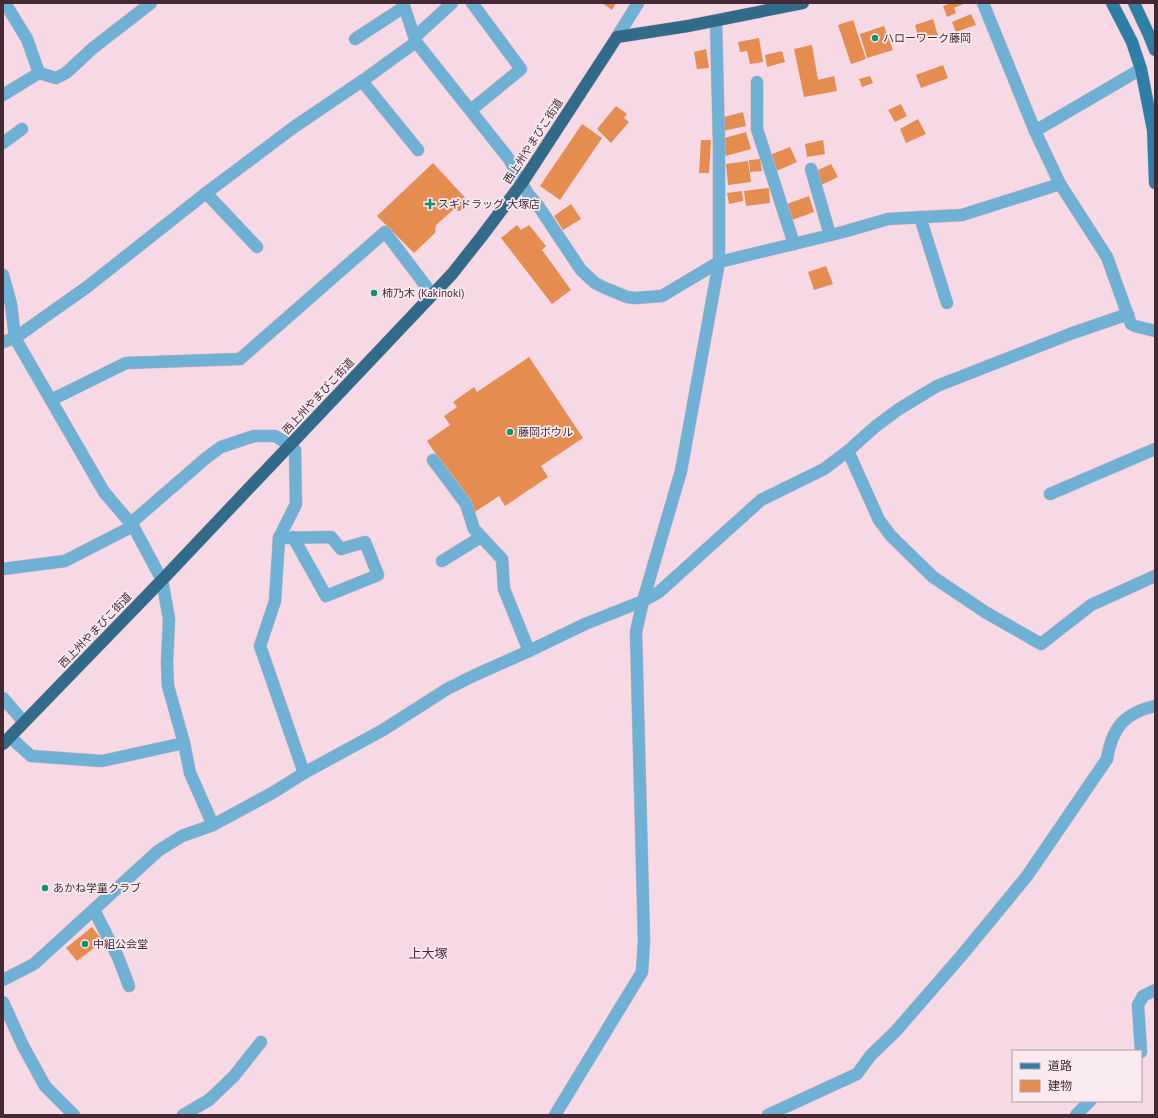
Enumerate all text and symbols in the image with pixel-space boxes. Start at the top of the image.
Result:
place label: ハローワーク藤岡 [883,31,971,45]
marker: ハローワーク藤岡 [870,33,880,43]
street label: 西上州やまびこ街道 [500,96,566,186]
place label: スギドラッグ 大塚店 [438,197,540,211]
marker: スギドラッグ 大塚店 [425,199,435,209]
place label: 柿乃木 (Kakinoki) [382,286,464,300]
marker: 柿乃木 (Kakinoki) [369,288,379,298]
street label: 西上州やまびこ街道 [279,355,357,437]
place label: 藤岡ボウル [518,425,573,439]
marker: 藤岡ボウル [505,427,515,437]
street label: 西上州やまびこ街道 [56,590,134,670]
place label: あかね学童クラブ [53,881,141,895]
marker: あかね学童クラブ [40,883,50,893]
place label: 中組公会堂 [93,937,148,951]
marker: 中組公会堂 [80,939,90,949]
district label: 上大塚 [408,945,448,962]
legend [1012,1050,1142,1102]
text: 道路 [1048,1058,1072,1073]
text: 建物 [1048,1078,1072,1093]

